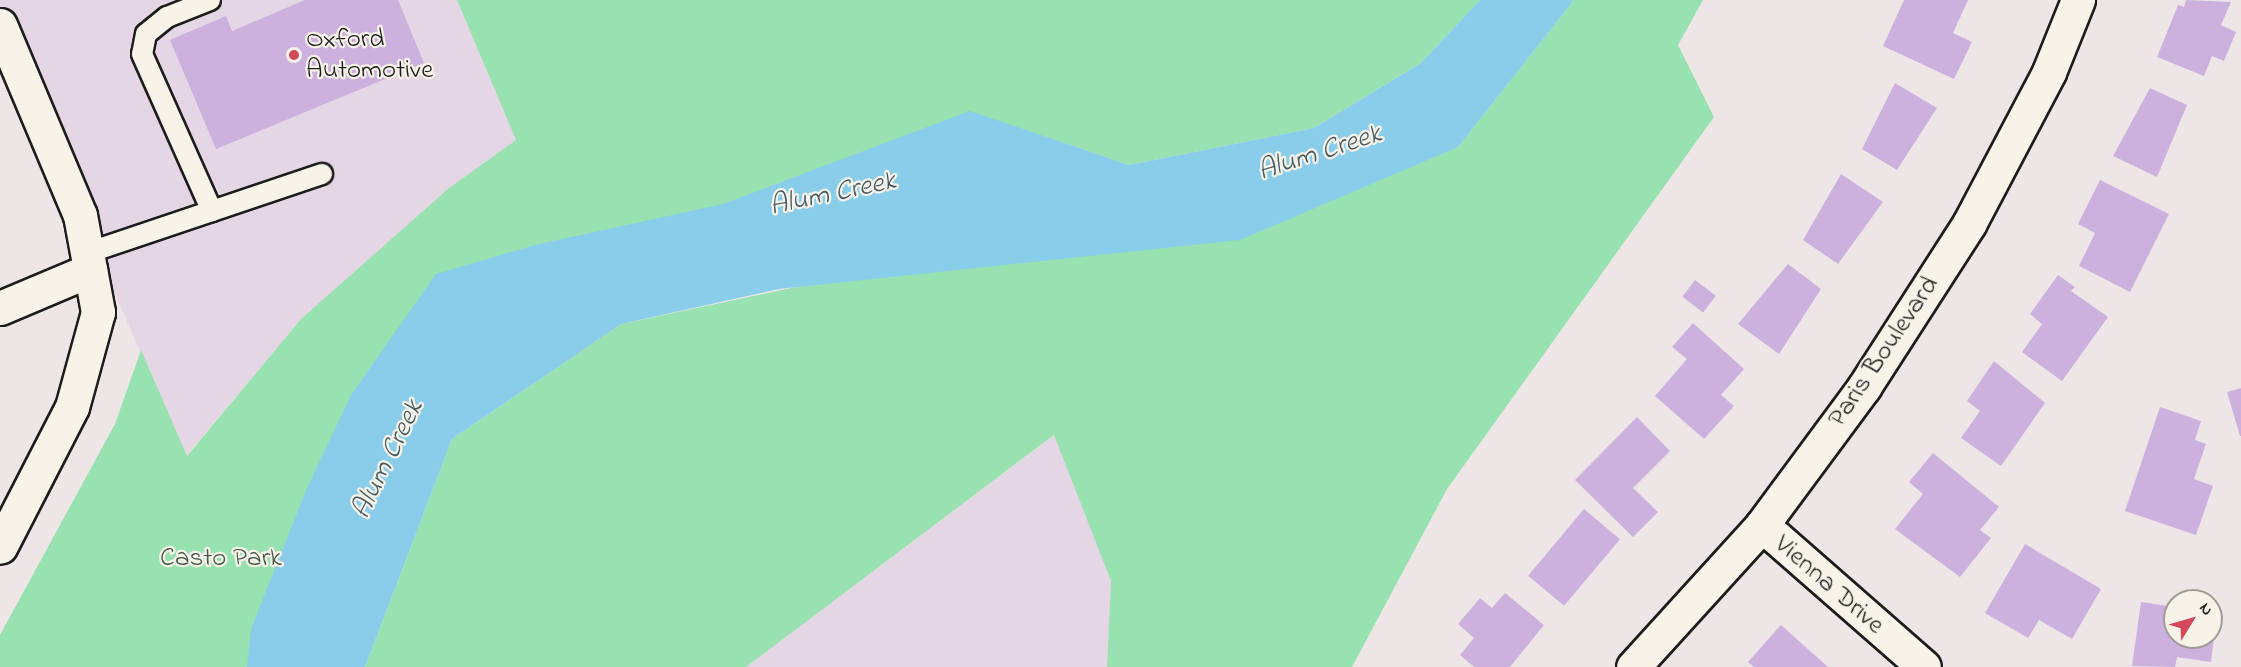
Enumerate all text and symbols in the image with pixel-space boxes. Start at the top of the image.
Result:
place label: Oxford Automotive [306,23,433,86]
marker: Oxford Automotive [287,48,301,62]
water label: Alum Creek [1254,118,1386,190]
water label: Alum Creek [767,165,899,225]
street label: Paris Boulevard [1822,270,1946,434]
water label: Alum Creek [346,395,432,525]
street label: Vienna Drive [1767,528,1891,642]
park label: Casto Park [160,543,282,575]
north arrow [2163,589,2223,649]
text: N [2193,598,2219,621]

